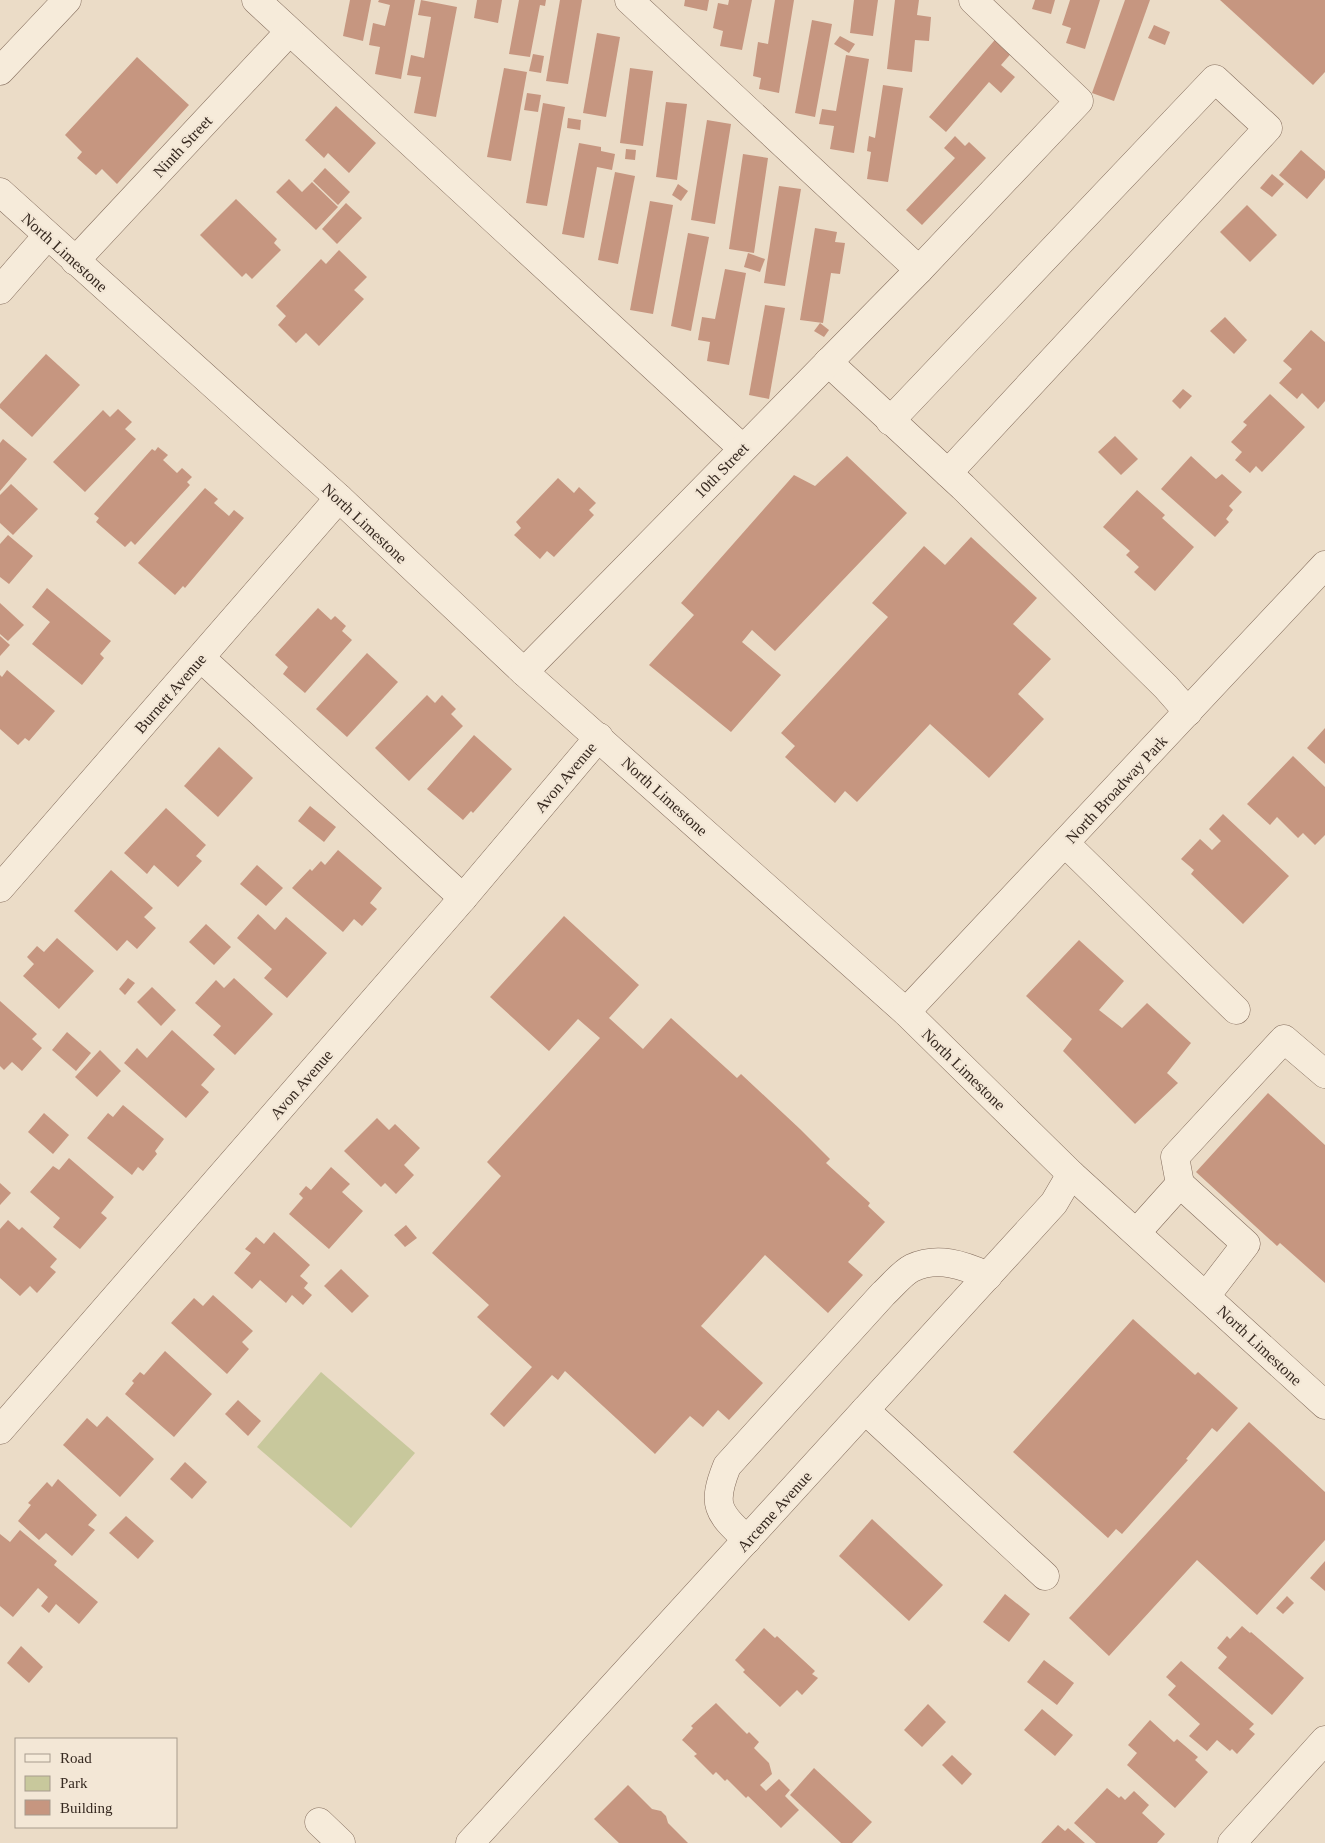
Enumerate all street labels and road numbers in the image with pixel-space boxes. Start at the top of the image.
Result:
street label: Ninth Street [150,112,215,181]
street label: North Limestone [19,210,111,295]
street label: 10th Street [691,439,752,501]
street label: North Limestone [319,480,410,567]
street label: Burnett Avenue [131,650,209,737]
street label: North Broadway Park [1062,732,1171,847]
street label: Avon Avenue [531,739,600,816]
street label: North Limestone [619,754,711,839]
street label: North Limestone [919,1025,1009,1113]
street label: Avon Avenue [267,1046,336,1122]
street label: North Limestone [1214,1302,1305,1389]
street label: Arceme Avenue [734,1468,815,1555]

